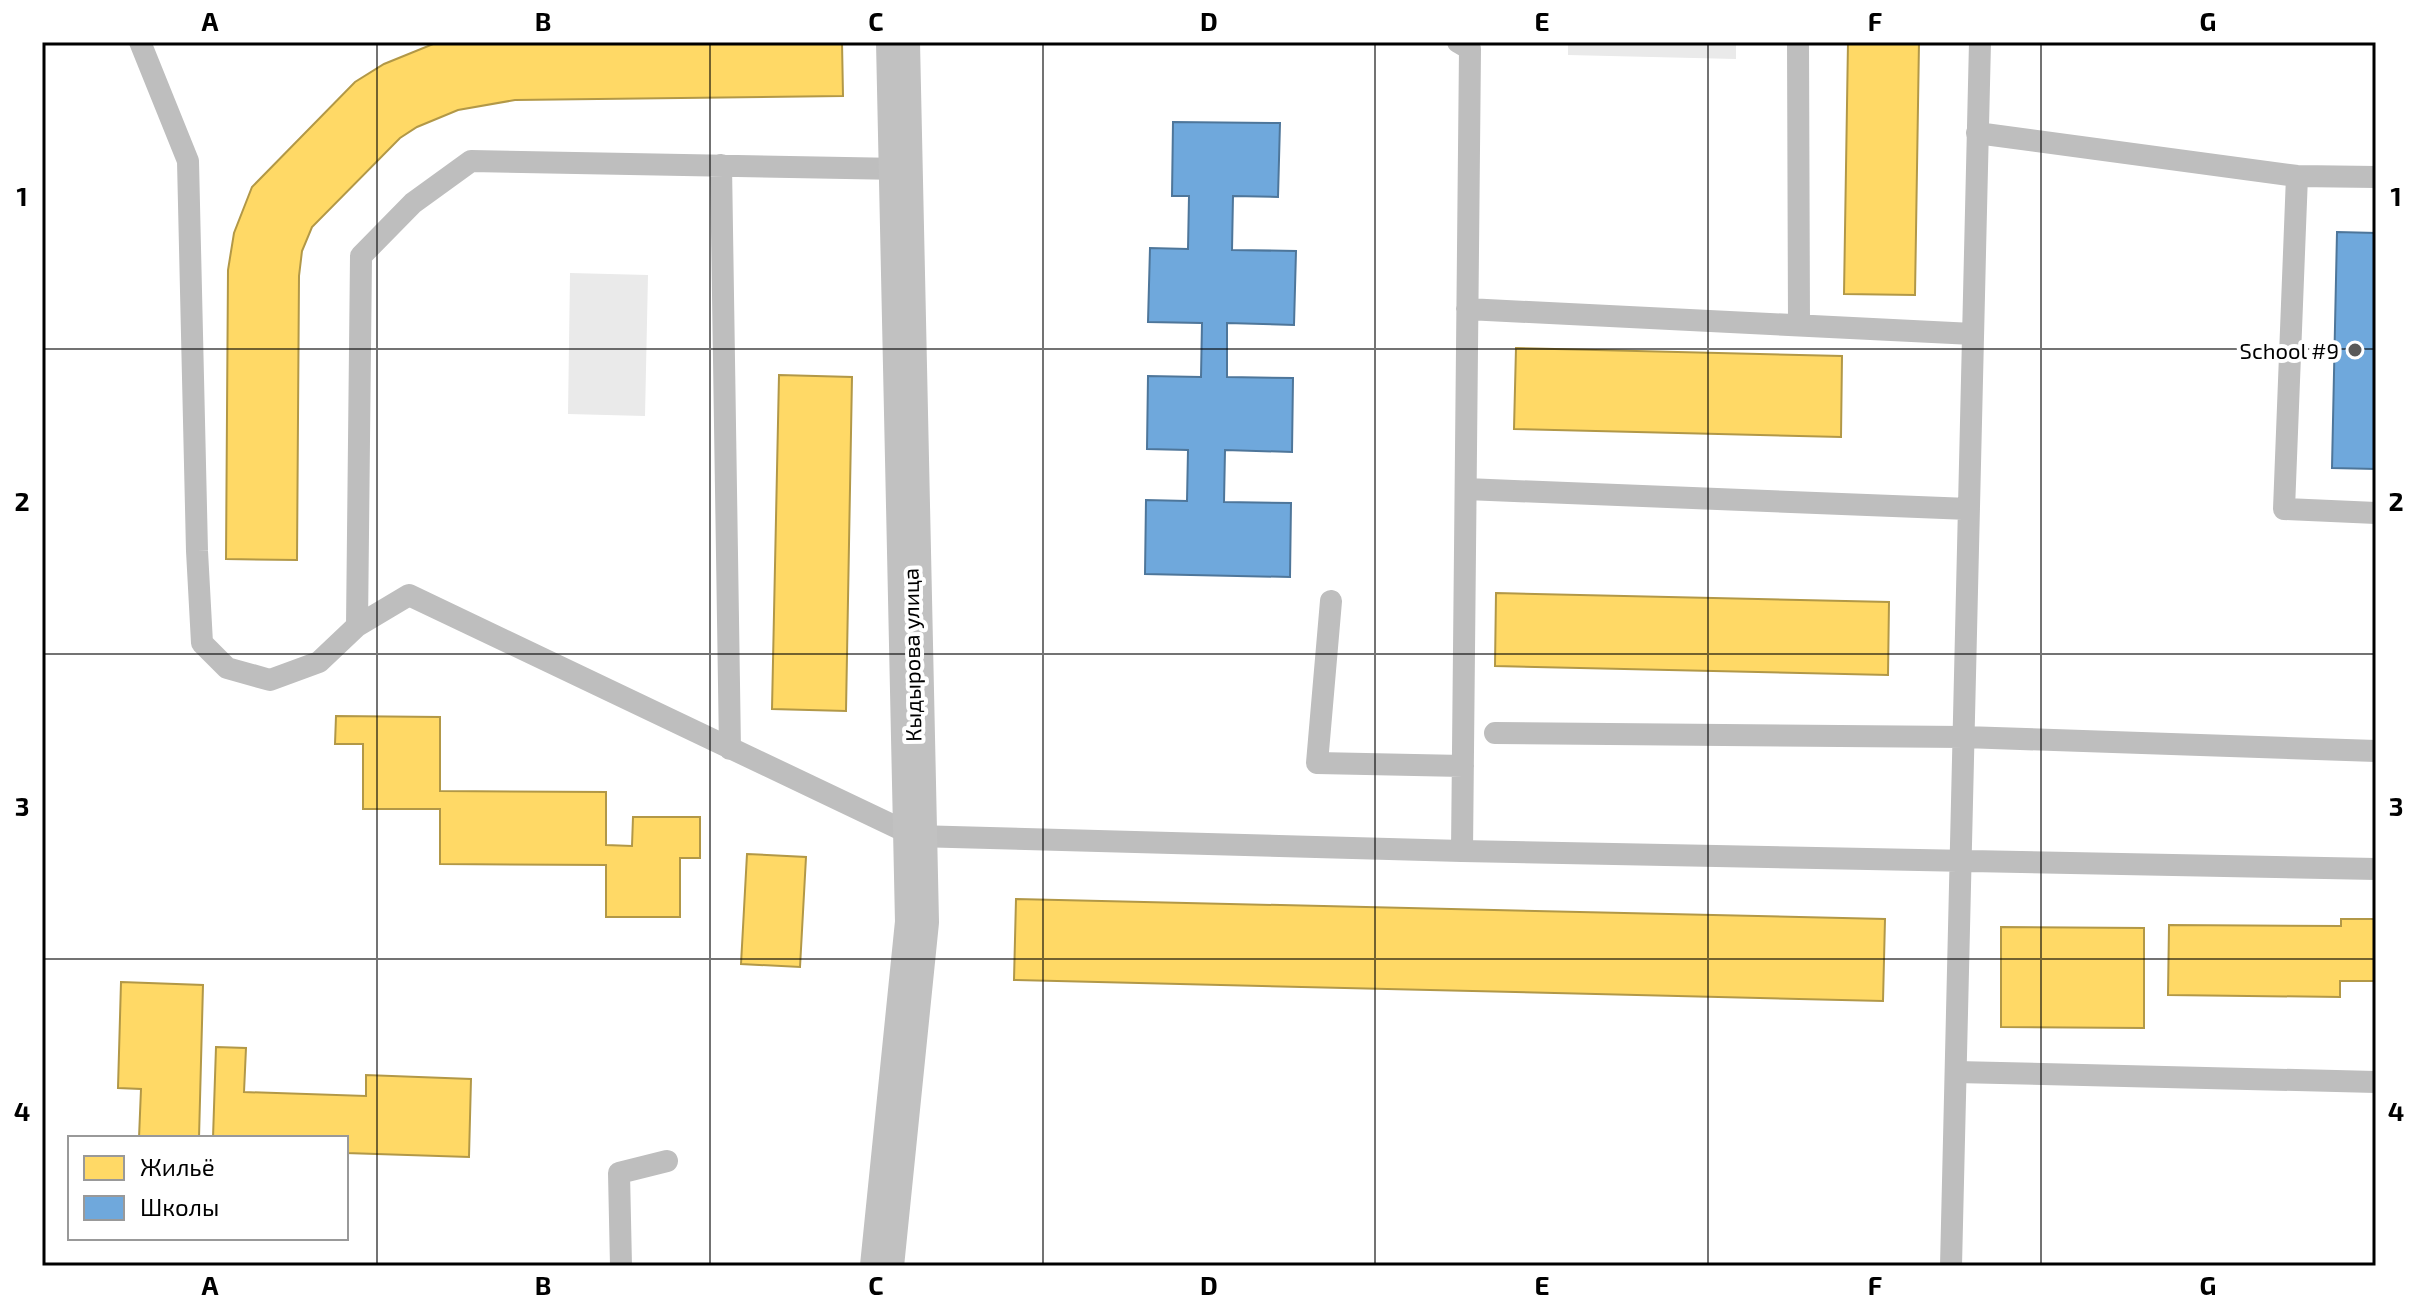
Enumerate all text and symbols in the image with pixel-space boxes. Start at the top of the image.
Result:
text: A [202,5,219,36]
text: B [535,5,551,36]
text: C [868,5,884,36]
text: D [1200,5,1218,36]
text: E [1534,5,1550,36]
text: F [1868,5,1882,36]
text: G [2200,5,2216,36]
text: 1 [16,180,28,211]
text: 1 [2390,180,2402,211]
place label: School #9 [2240,337,2339,363]
marker: School #9 [2346,341,2364,359]
text: 2 [14,485,30,516]
text: 2 [2388,485,2404,516]
street label: Кыдырова улица [896,568,927,742]
text: 3 [15,790,29,821]
text: 3 [2389,790,2403,821]
text: 4 [14,1095,30,1126]
text: 4 [2388,1095,2404,1126]
legend [68,1136,348,1240]
text: Жильё [140,1152,215,1181]
text: Школы [140,1192,219,1221]
text: A [202,1269,219,1300]
text: B [535,1269,551,1300]
text: C [868,1269,884,1300]
text: D [1200,1269,1218,1300]
text: E [1534,1269,1550,1300]
text: F [1868,1269,1882,1300]
text: G [2200,1269,2216,1300]

